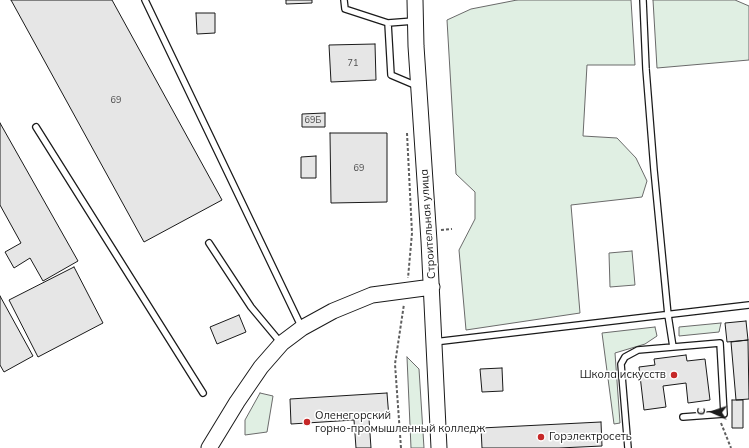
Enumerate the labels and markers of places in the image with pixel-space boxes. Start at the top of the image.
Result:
place label: Школа искусств [580,368,666,382]
marker: Школа искусств [669,370,679,380]
place label: Оленегорский горно-промышленный колледж [315,409,485,435]
marker: Оленегорский горно-промышленный колледж [302,417,312,427]
place label: Горэлектросеть [549,430,632,444]
marker: Горэлектросеть [536,432,546,442]

